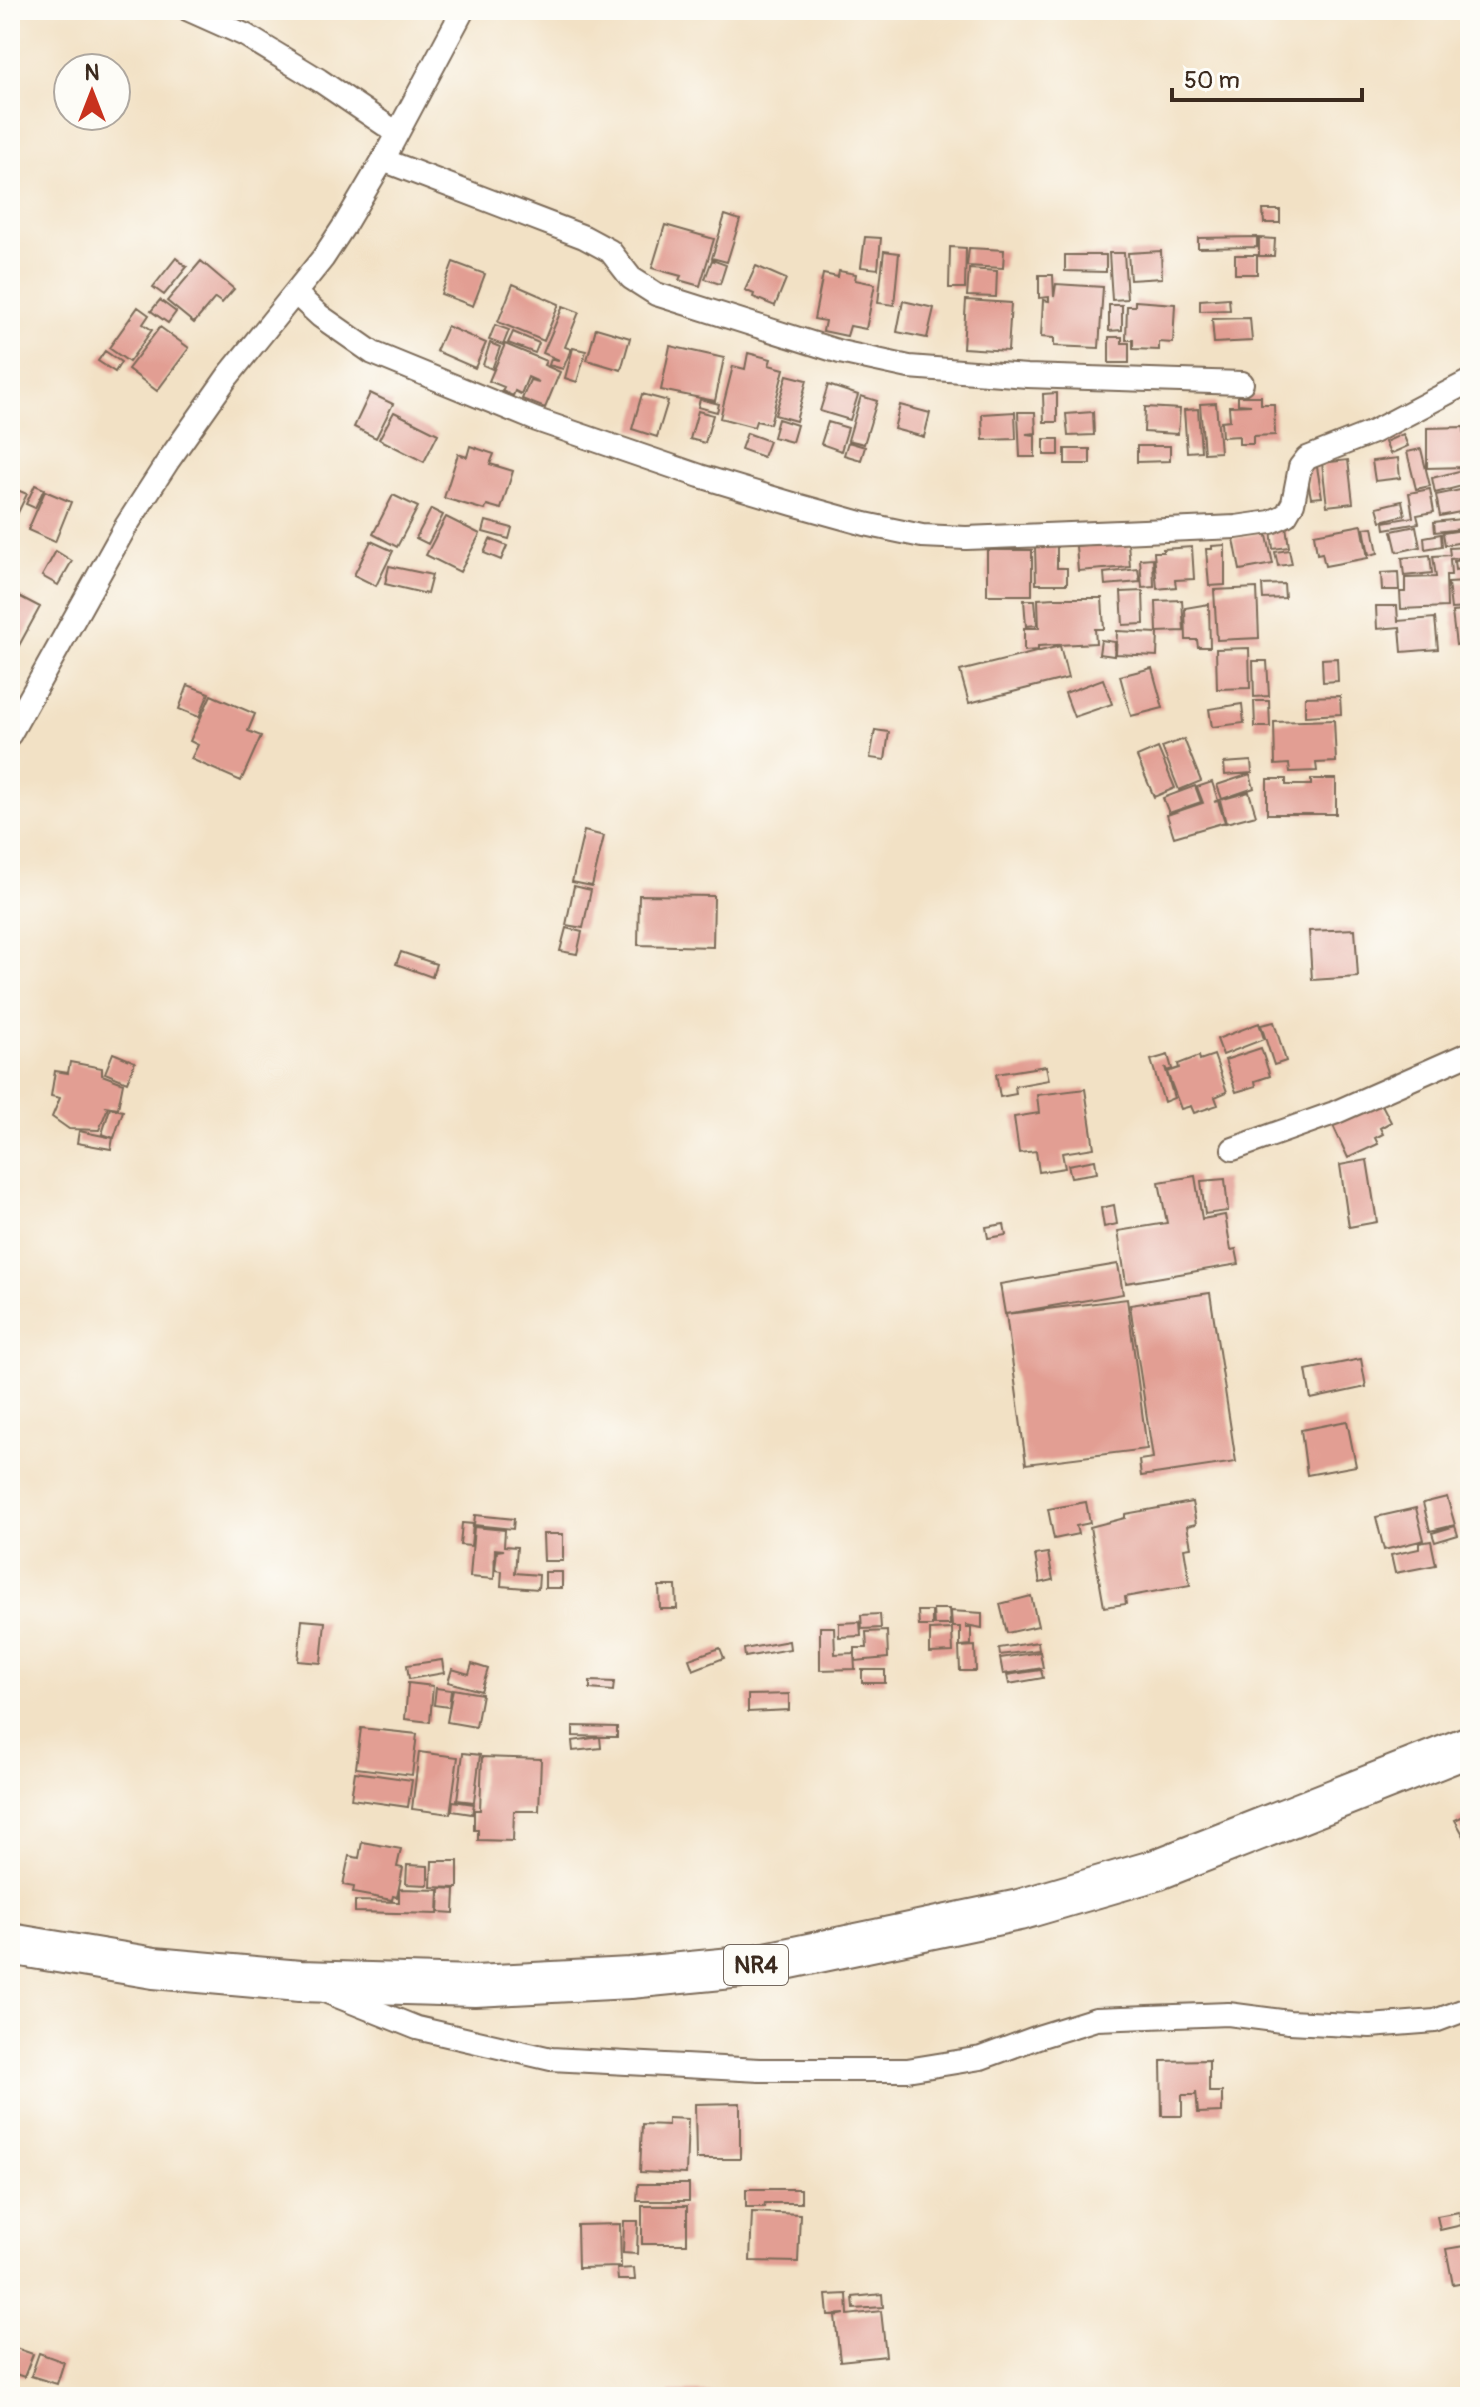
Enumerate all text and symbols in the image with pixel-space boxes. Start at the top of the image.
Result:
north arrow [52,52,132,132]
scale bar [1172,52,1362,102]
text: N [85,59,100,87]
text: 50 m [1184,66,1240,95]
road number: NR4 [724,1945,788,1985]

